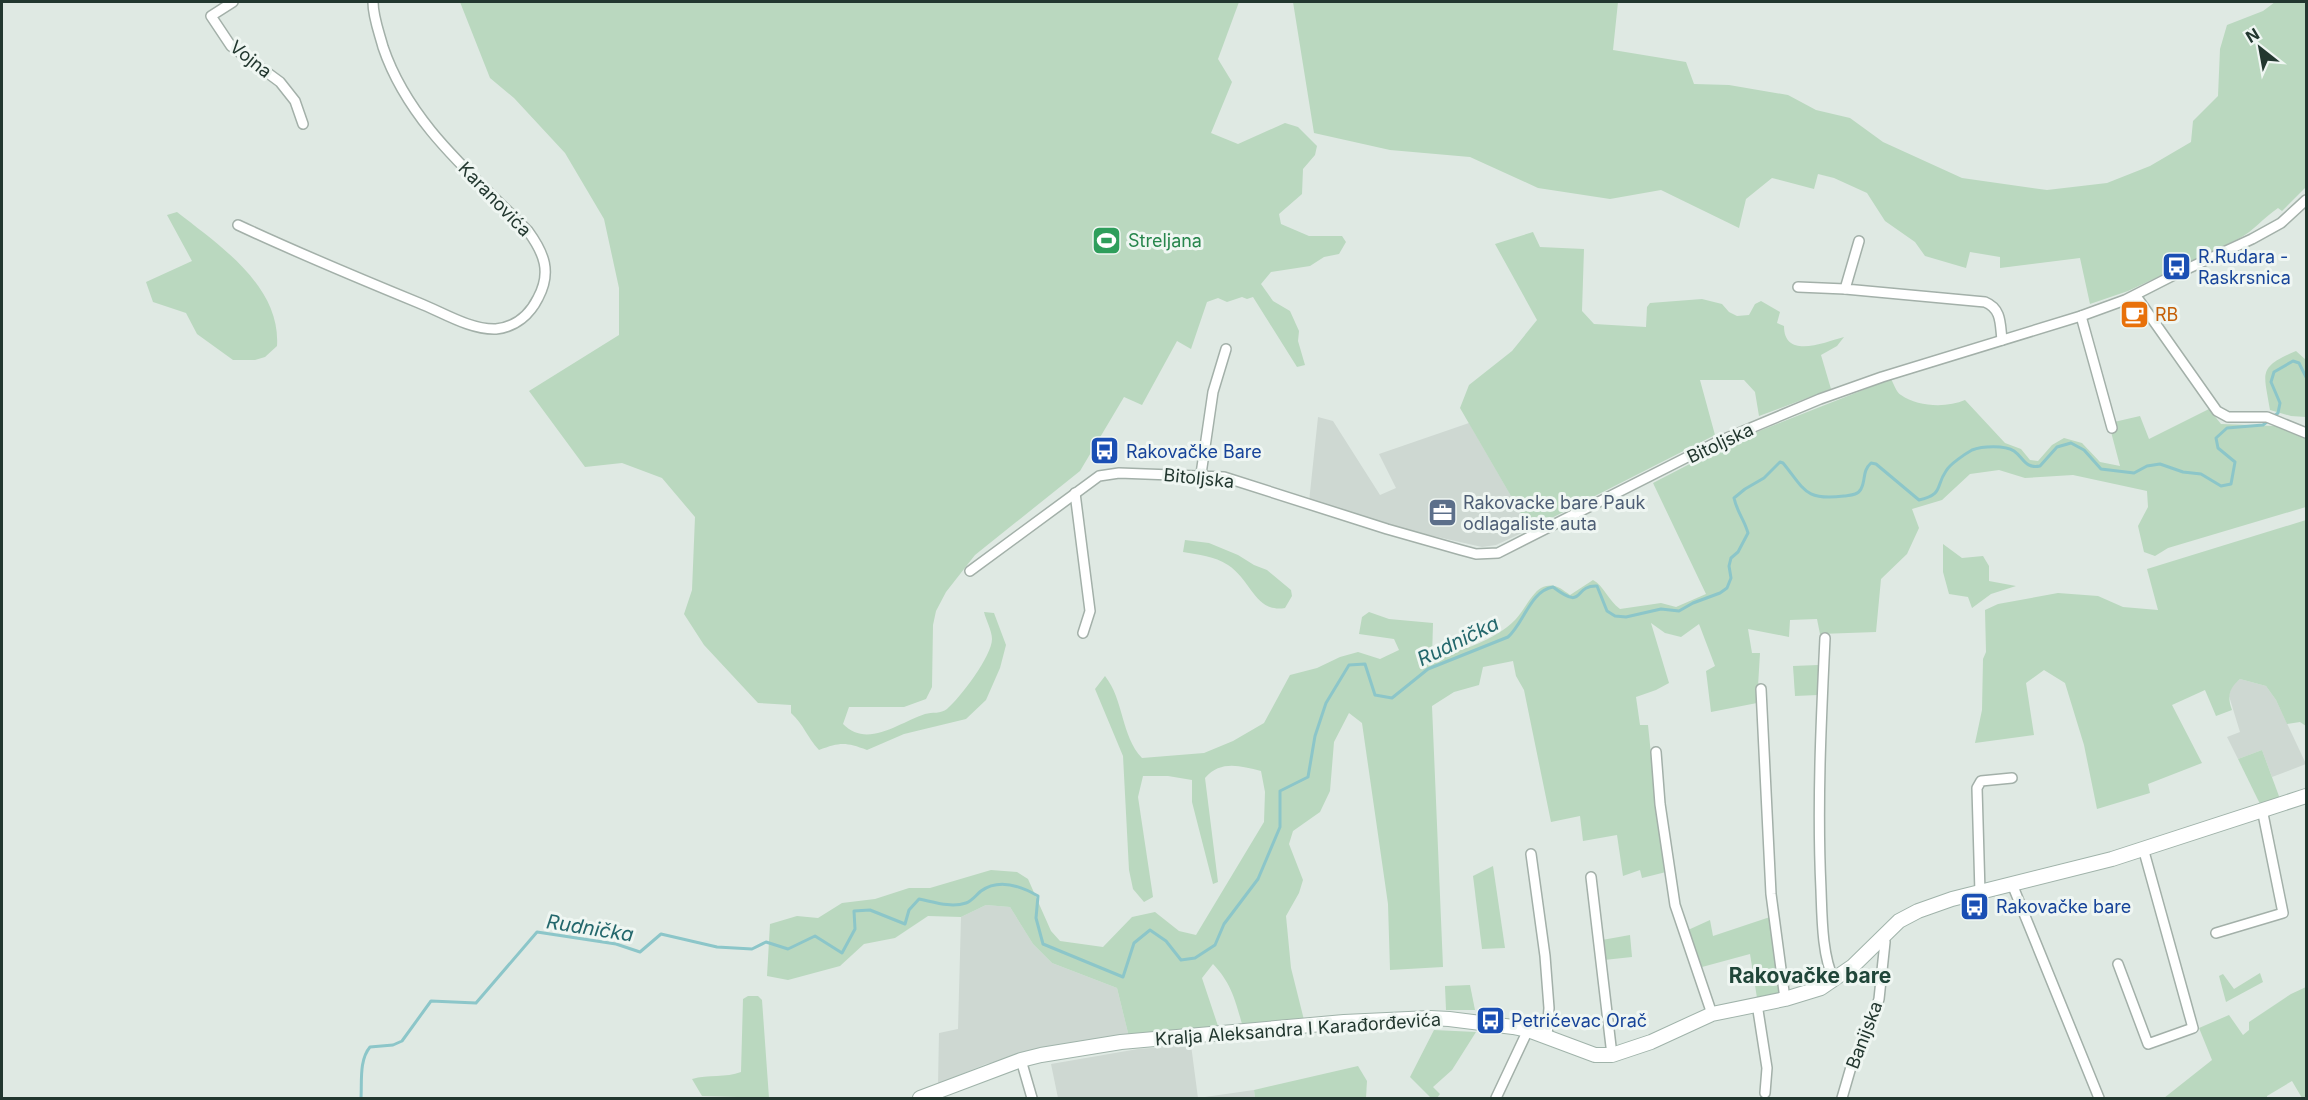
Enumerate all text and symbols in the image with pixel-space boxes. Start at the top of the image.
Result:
north arrow [2230,18,2290,78]
text: N [2242,23,2263,47]
street label: Vojna [226,36,276,82]
street label: Karanovića [454,157,536,241]
sports icon: Streljana [1091,224,1123,256]
place label: Streljana [1128,230,1202,251]
place label: R.Rudara - Raskrsnica [2198,246,2291,288]
bus stop icon: R.Rudara - Raskrsnica [2161,250,2193,282]
cafe icon: RB [2118,298,2150,330]
place label: RB [2155,304,2178,325]
street label: Bitoljska [1683,419,1757,467]
bus stop icon: Rakovačke Bare [1089,435,1121,467]
place label: Rakovačke Bare [1126,441,1262,462]
street label: Bitoljska [1163,464,1235,492]
place label: Rakovacke bare Pauk odlagaliste auta [1463,492,1646,534]
office icon: Rakovacke bare Pauk odlagaliste auta [1426,496,1458,528]
water label: Rudnička [1413,611,1503,671]
bus stop icon: Rakovačke bare [1959,890,1991,922]
place label: Rakovačke bare [1996,896,2131,917]
water label: Rudnička [545,909,635,947]
district label: Rakovačke bare [1729,963,1891,988]
street label: Banijska [1842,998,1886,1072]
bus stop icon: Petrićevac Orač [1474,1004,1506,1036]
street label: Kralja Aleksandra I Karađorđevića [1154,1009,1442,1049]
place label: Petrićevac Orač [1511,1010,1647,1031]

